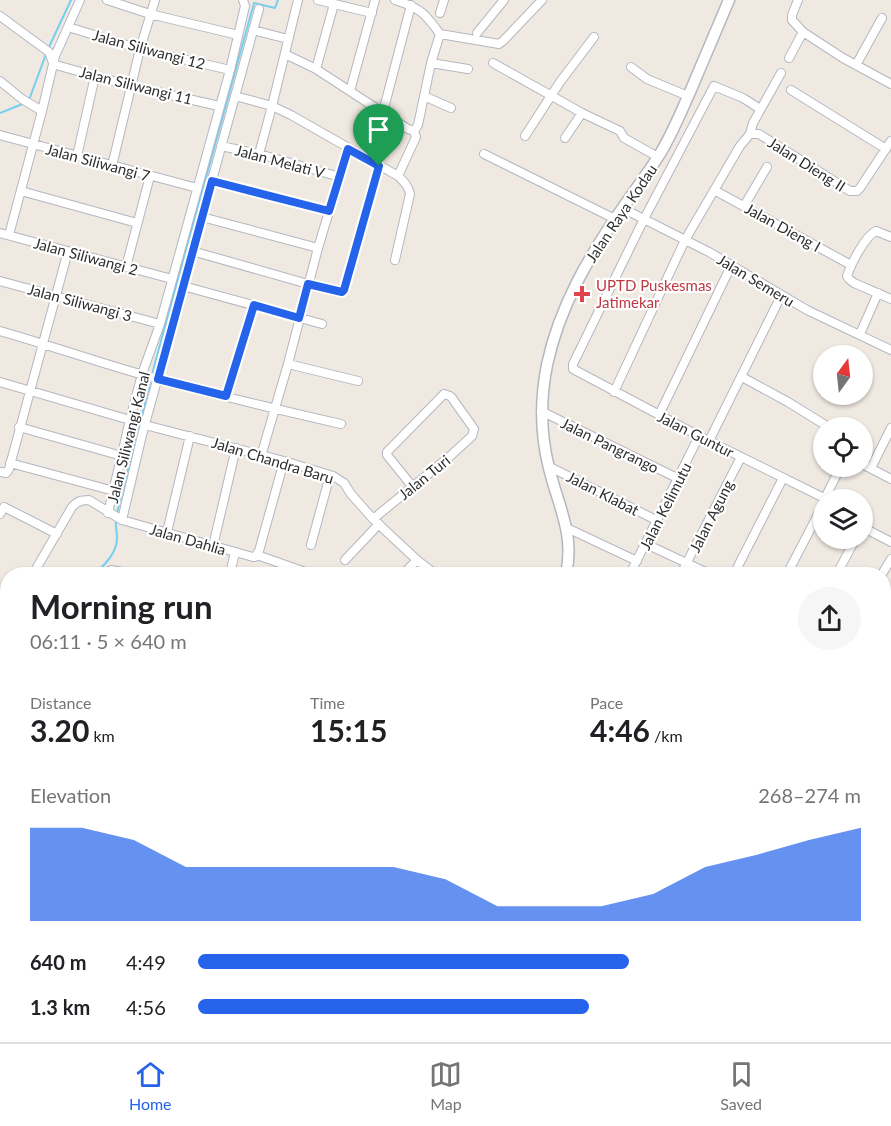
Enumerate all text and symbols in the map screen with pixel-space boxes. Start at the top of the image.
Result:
street label: Jalan Siliwangi 12 [91,25,207,73]
street label: Jalan Siliwangi 11 [78,62,194,108]
pin [353,104,404,166]
icon: arrive [362,113,395,146]
street label: Jalan Dieng II [765,133,849,195]
street label: Jalan Siliwangi 7 [44,139,152,185]
street label: Jalan Melati V [233,140,328,182]
street label: Jalan Raya Kodau [582,161,660,265]
street label: Jalan Dieng I [742,199,824,255]
street label: Jalan Siliwangi 2 [32,233,140,279]
street label: Jalan Semeru [714,250,798,310]
place label: UPTD Puskesmas Jatimekar [596,276,712,311]
street label: Jalan Siliwangi 3 [26,279,134,325]
marker: UPTD Puskesmas Jatimekar [573,285,591,303]
north arrow [813,345,873,405]
map controls [813,345,873,549]
street label: Jalan Siliwangi Kanal [103,369,153,505]
street label: Jalan Guntur [655,407,738,461]
street label: Jalan Pangrango [558,414,662,476]
button: locate [813,417,873,477]
street label: Jalan Chandra Baru [210,433,336,487]
street label: Jalan Turi [395,451,453,503]
street label: Jalan Kelimutu [635,459,695,553]
street label: Jalan Klabat [564,467,643,519]
street label: Jalan Agung [685,477,737,555]
button: layers [813,489,873,549]
street label: Jalan Dahlia [148,520,228,558]
text: Morning run [30,586,213,626]
button: share [798,587,861,650]
text: 06:11 · 5 × 640 m [30,629,187,653]
text: Distance [30,693,91,712]
text: Time [310,693,345,712]
text: Pace [590,693,623,712]
text: 3.20 [30,712,89,748]
text: 15:15 [310,712,387,748]
text: 4:46 [590,712,650,748]
text: km [89,726,115,745]
text: /km [650,726,683,745]
text: Elevation [30,783,111,807]
text: 268–274 m [758,783,861,807]
text: 640 m [30,950,86,974]
text: 4:49 [126,950,166,974]
text: 1.3 km [30,995,90,1019]
text: 4:56 [126,995,166,1019]
tab: Home [129,1058,172,1113]
tab: Map [429,1058,462,1113]
tab: Saved [720,1058,762,1113]

